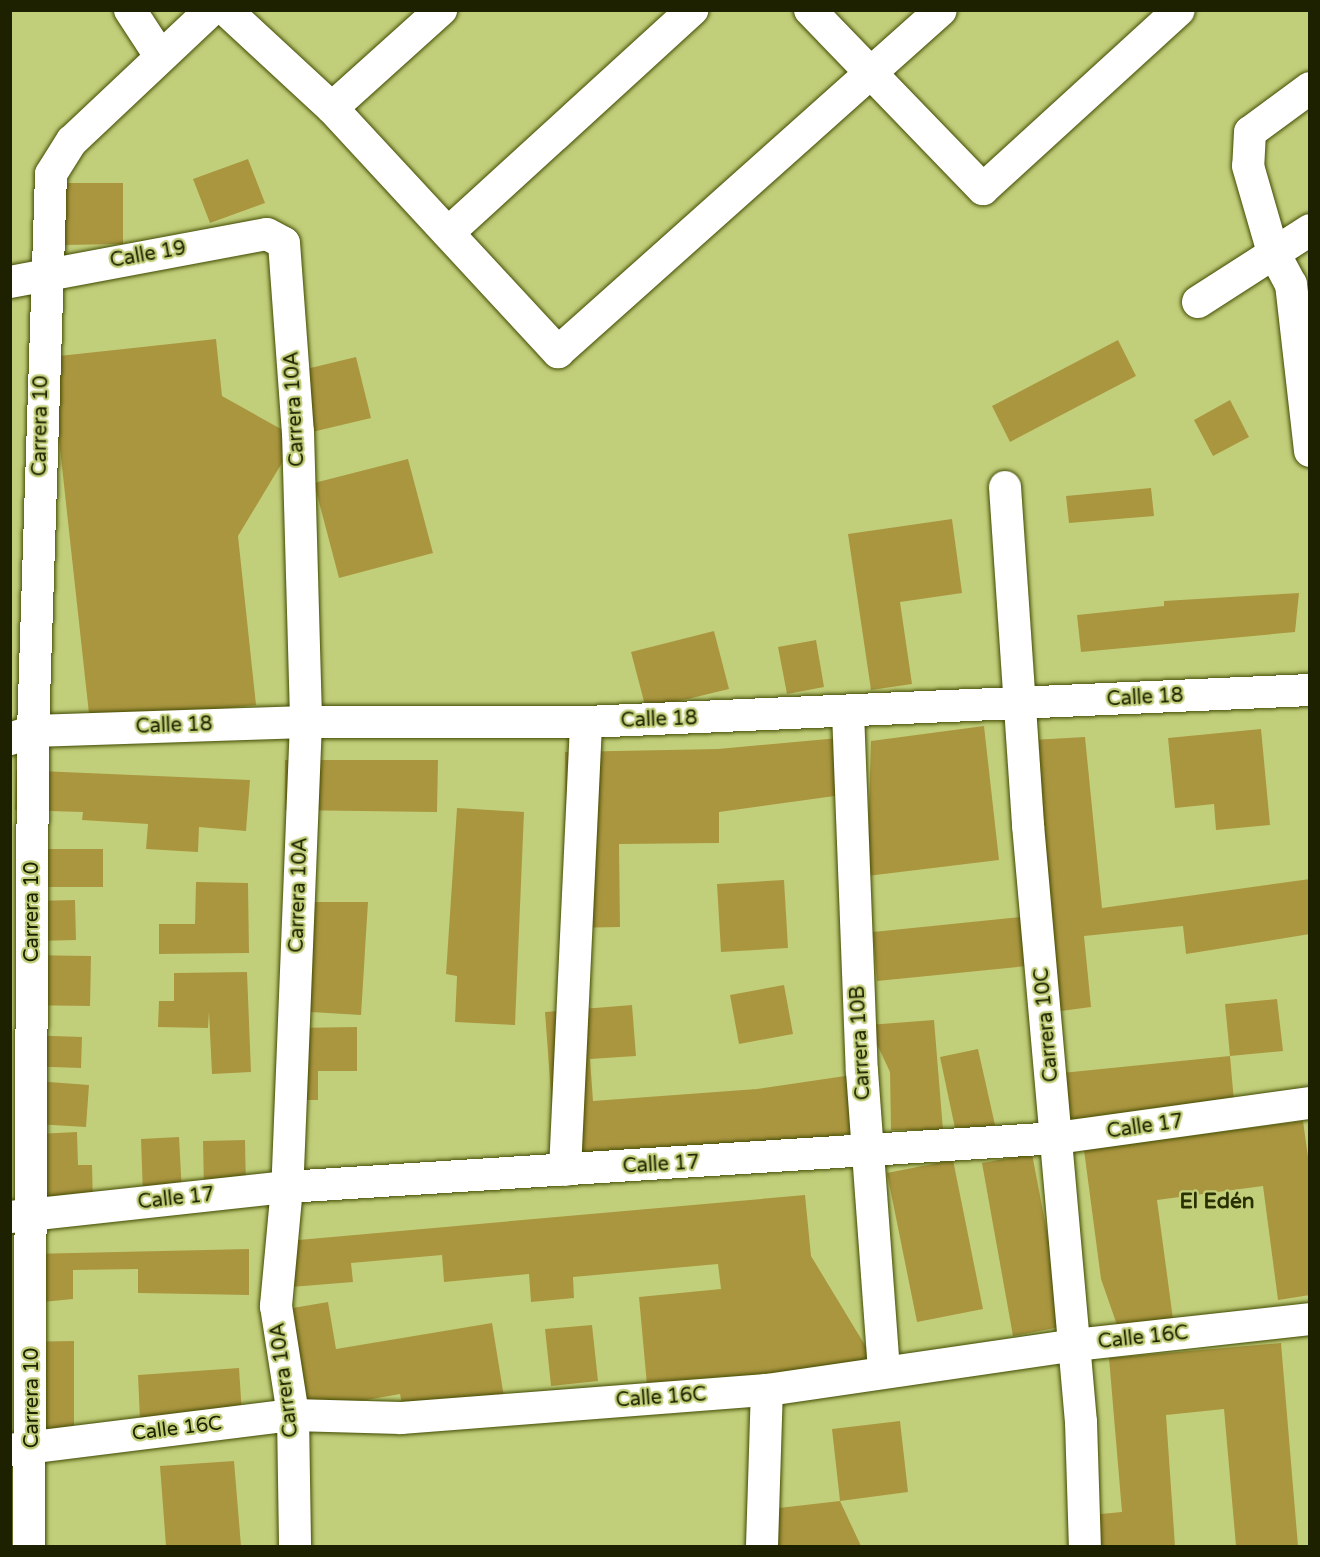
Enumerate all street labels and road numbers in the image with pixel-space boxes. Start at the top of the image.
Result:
street label: Calle 19 [108,237,188,273]
street label: Carrera 10A [280,351,310,467]
street label: Carrera 10 [28,375,54,477]
street label: Calle 18 [1106,684,1184,712]
street label: Calle 18 [620,707,698,733]
street label: Calle 18 [135,713,213,739]
street label: Carrera 10A [285,837,313,953]
street label: Carrera 10 [20,862,44,962]
street label: Carrera 10C [1030,967,1064,1083]
street label: Carrera 10B [846,985,876,1101]
street label: Calle 17 [1105,1110,1185,1144]
street label: Calle 17 [622,1151,700,1179]
street label: Calle 17 [137,1183,215,1215]
street label: Carrera 10A [266,1321,304,1439]
street label: Calle 16C [1097,1321,1189,1355]
street label: Carrera 10 [20,1348,44,1448]
street label: Calle 16C [615,1383,707,1413]
street label: Calle 16C [131,1412,223,1446]

